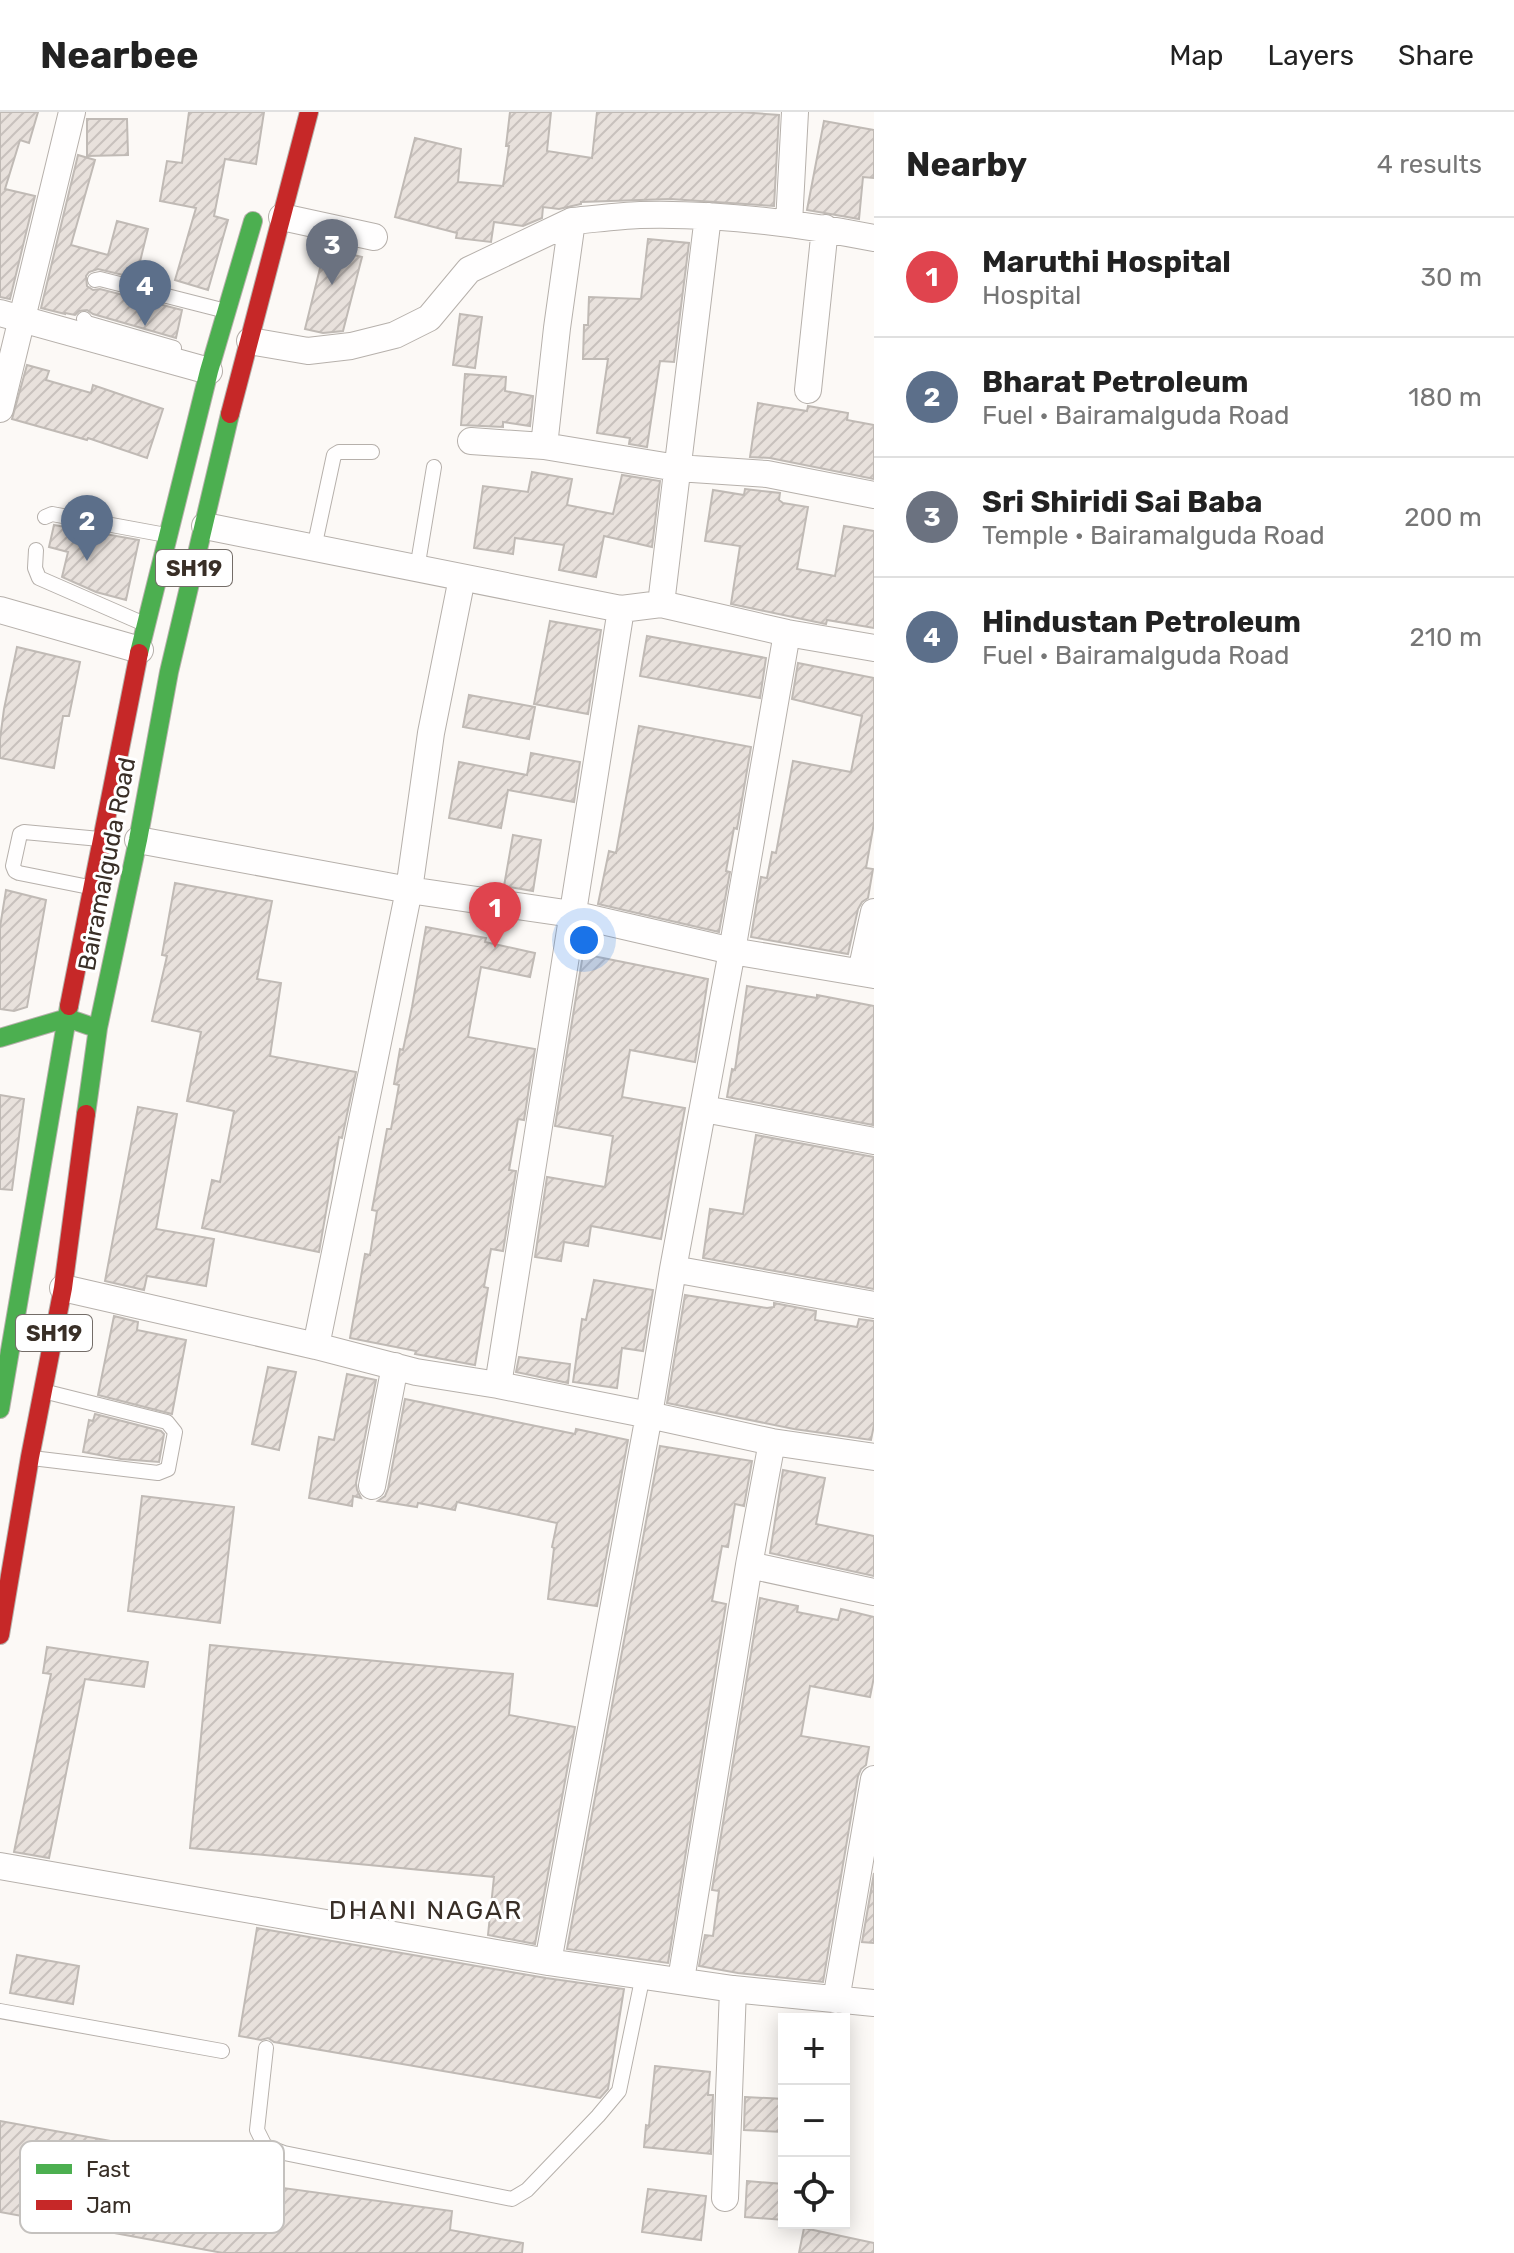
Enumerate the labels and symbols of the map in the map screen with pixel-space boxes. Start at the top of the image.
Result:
pin: 3 [306,219,358,285]
pin: 4 [119,260,171,326]
pin: 2 [61,495,113,561]
road number: SH19 [156,550,232,586]
street label: Bairamalguda Road [73,755,141,973]
pin: 1 [469,882,521,948]
your location [564,920,604,960]
road number: SH19 [16,1315,92,1351]
district label: DHANI NAGAR [329,1895,523,1926]
legend [20,2141,284,2233]
text: Fast [86,2156,131,2183]
text: Jam [86,2192,132,2219]

